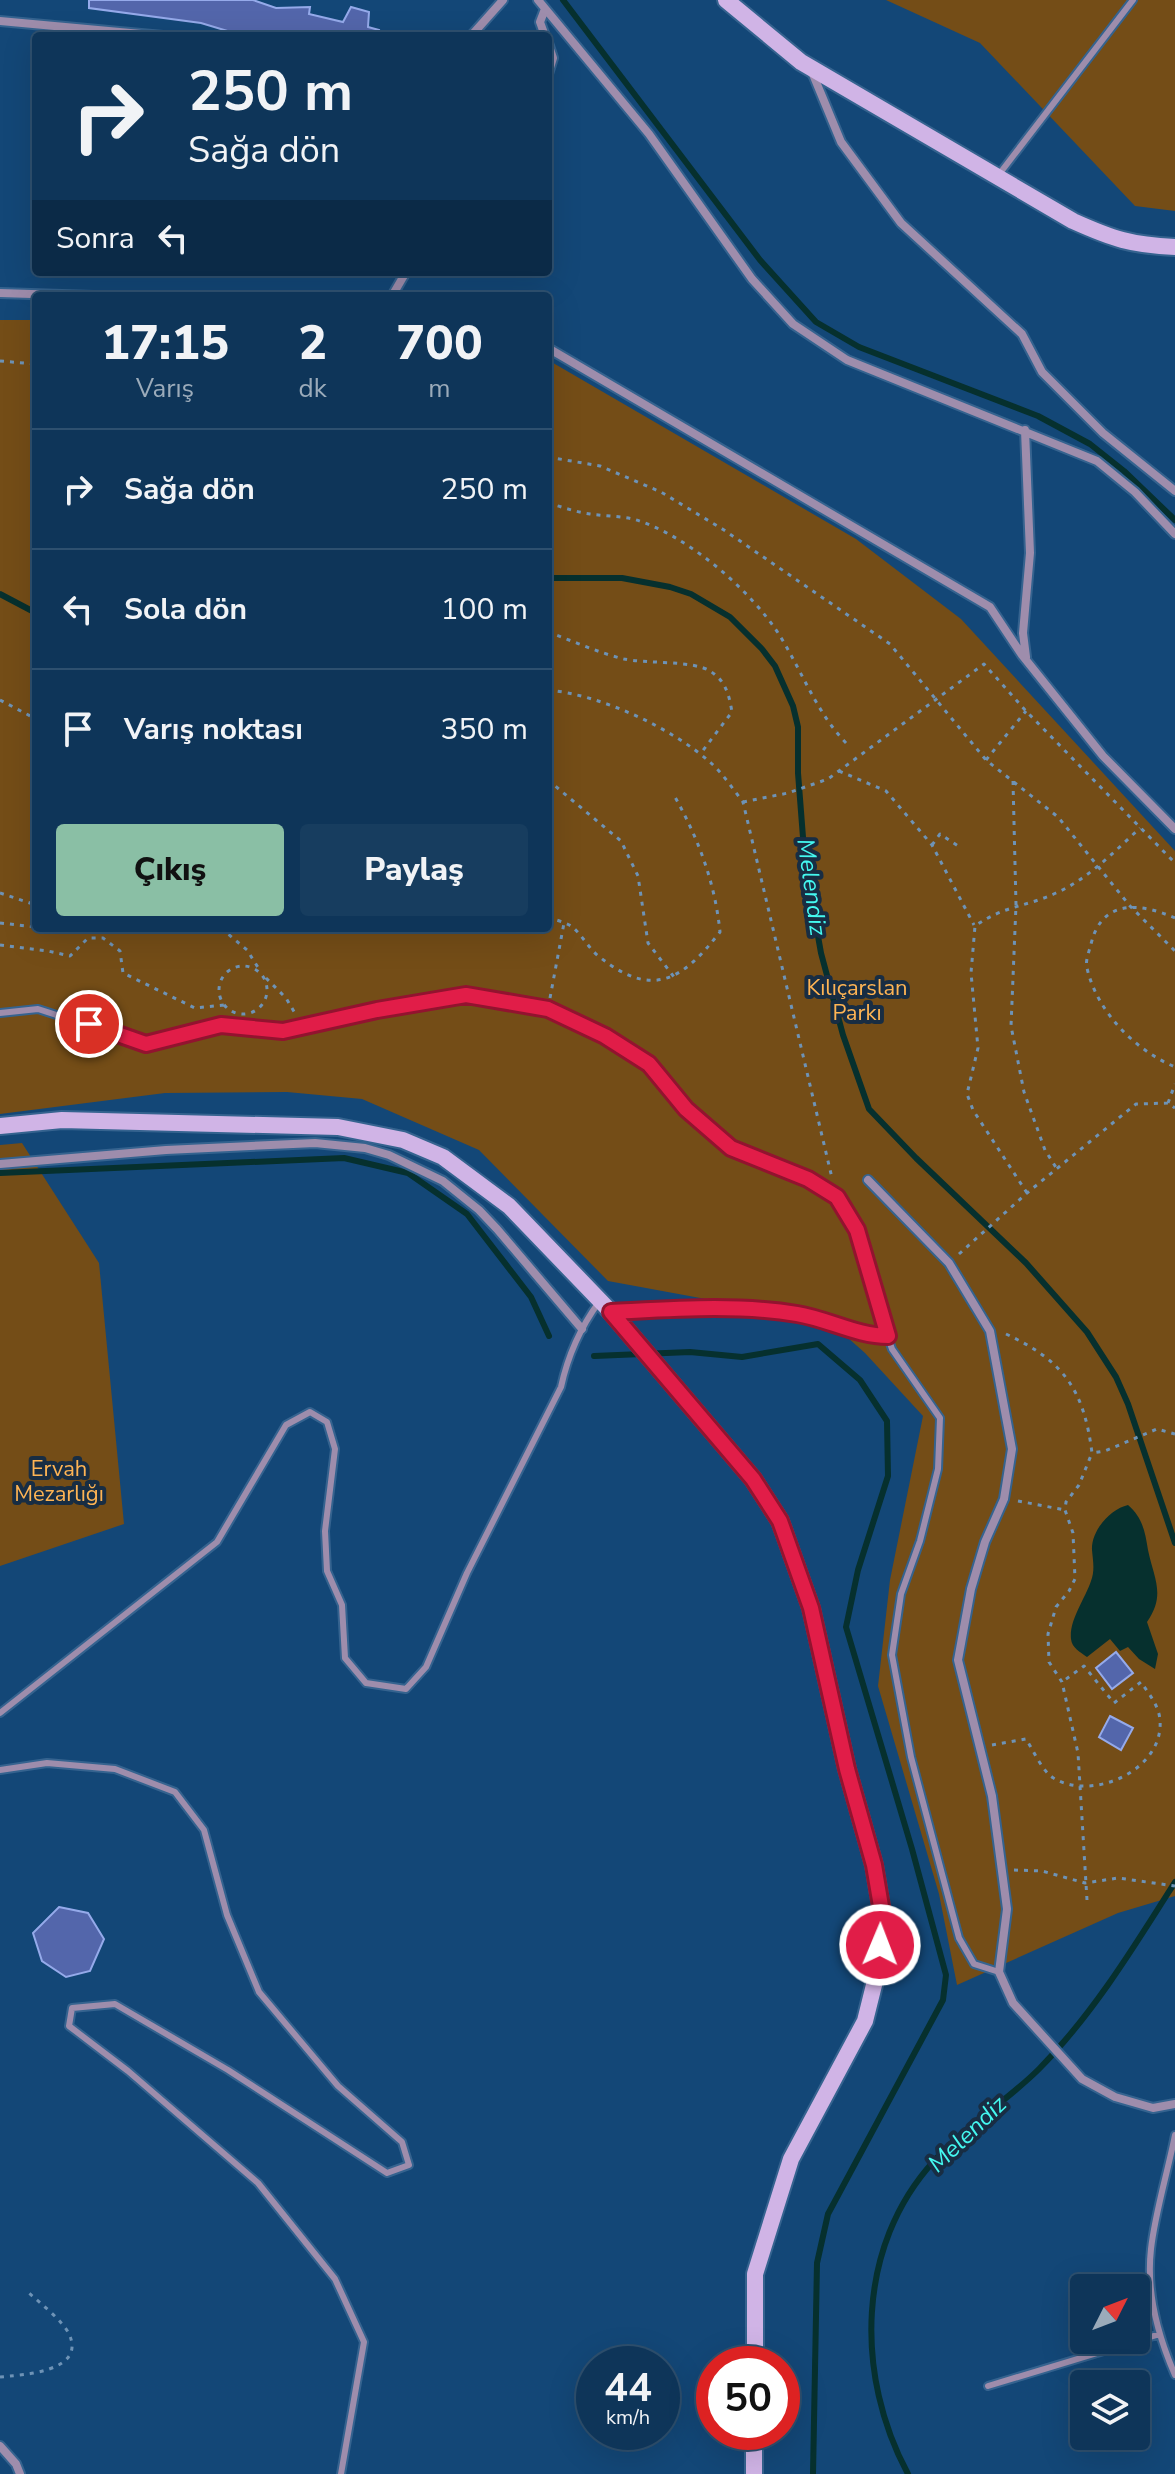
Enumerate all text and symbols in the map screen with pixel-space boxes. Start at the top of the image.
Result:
text: 250 m [188,53,353,130]
icon: right [56,64,160,168]
text: Sağa dön [188,126,340,175]
icon: left [151,216,195,260]
text: Sonra [56,218,135,259]
text: 17:15 [101,310,229,376]
text: 2 [298,310,327,376]
text: 700 [396,310,483,376]
text: Varış [136,371,194,406]
text: dk [299,371,327,406]
text: m [428,371,451,406]
icon: right [56,467,100,511]
text: Sağa dön [124,469,255,510]
text: 250 m [441,469,528,510]
icon: left [56,587,100,631]
text: Sola dön [124,589,247,630]
text: 100 m [441,589,528,630]
icon: arrive [56,707,100,751]
text: Varış noktası [124,709,303,750]
text: 350 m [441,709,528,750]
button: Çıkış [56,824,284,916]
button: Paylaş [300,824,528,916]
water label: Melendiz [789,836,835,938]
park label: Kılıçarslan Parkı [806,973,908,1028]
pin [55,990,123,1058]
icon: arrive [67,1002,111,1046]
park label: Ervah Mezarlığı [14,1454,104,1509]
position arrow [838,1903,922,1987]
water label: Melendiz [921,2088,1014,2179]
north arrow [1070,2274,1150,2354]
map controls [1070,2274,1150,2450]
speed limit sign: 50 [696,2346,800,2450]
text: 44 [604,2361,652,2415]
button: layers [1070,2370,1150,2450]
text: km/h [606,2404,650,2431]

